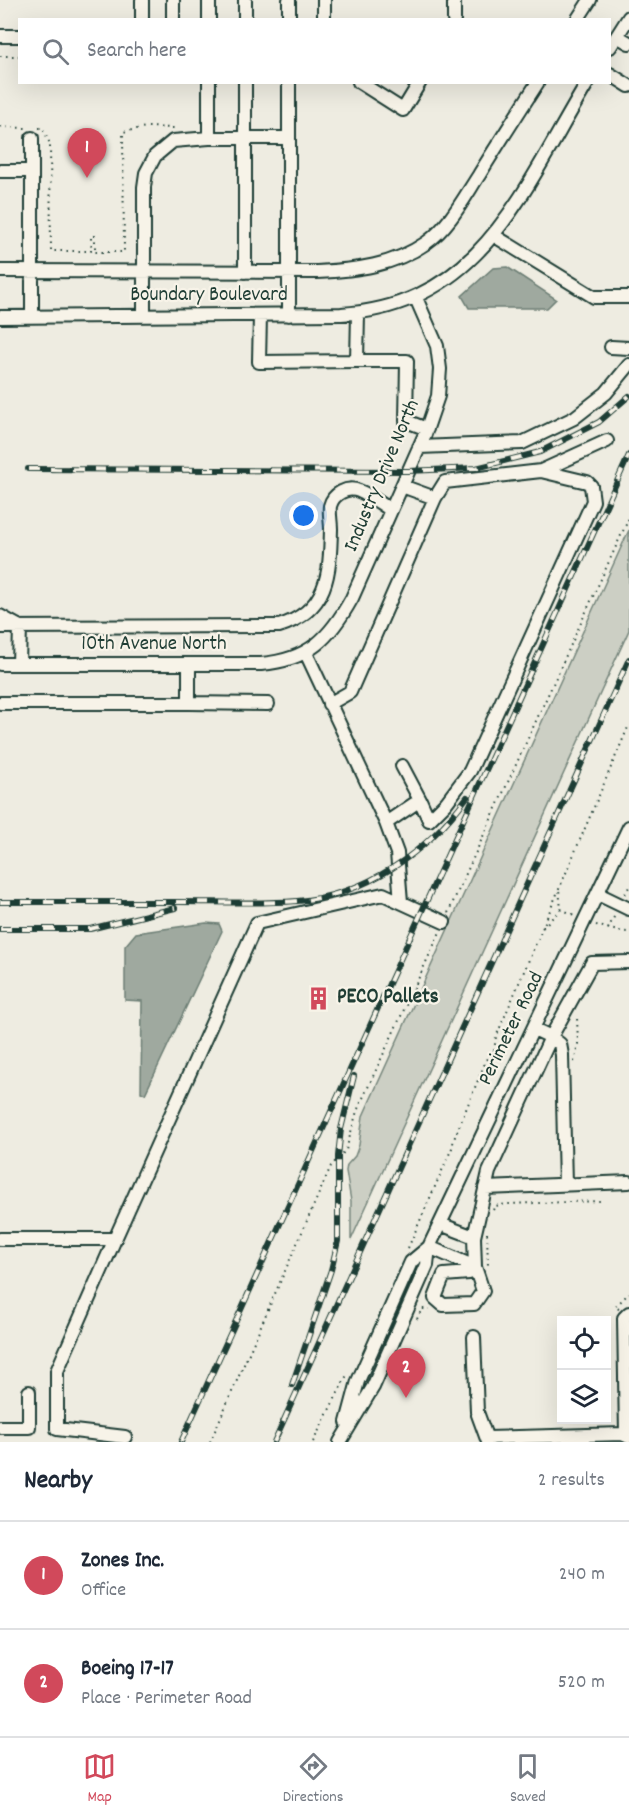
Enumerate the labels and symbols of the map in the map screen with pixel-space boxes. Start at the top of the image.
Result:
pin: 1 [68,128,106,178]
street label: Boundary Boulevard [130,281,288,311]
street label: Industry Drive North [337,395,429,557]
your location [289,501,318,530]
street label: 10th Avenue North [81,630,227,660]
street label: Perimeter Road [472,967,552,1091]
place label: PECO Pallets [337,983,439,1013]
building icon: PECO Pallets [306,985,332,1011]
pin: 2 [386,1348,426,1398]

